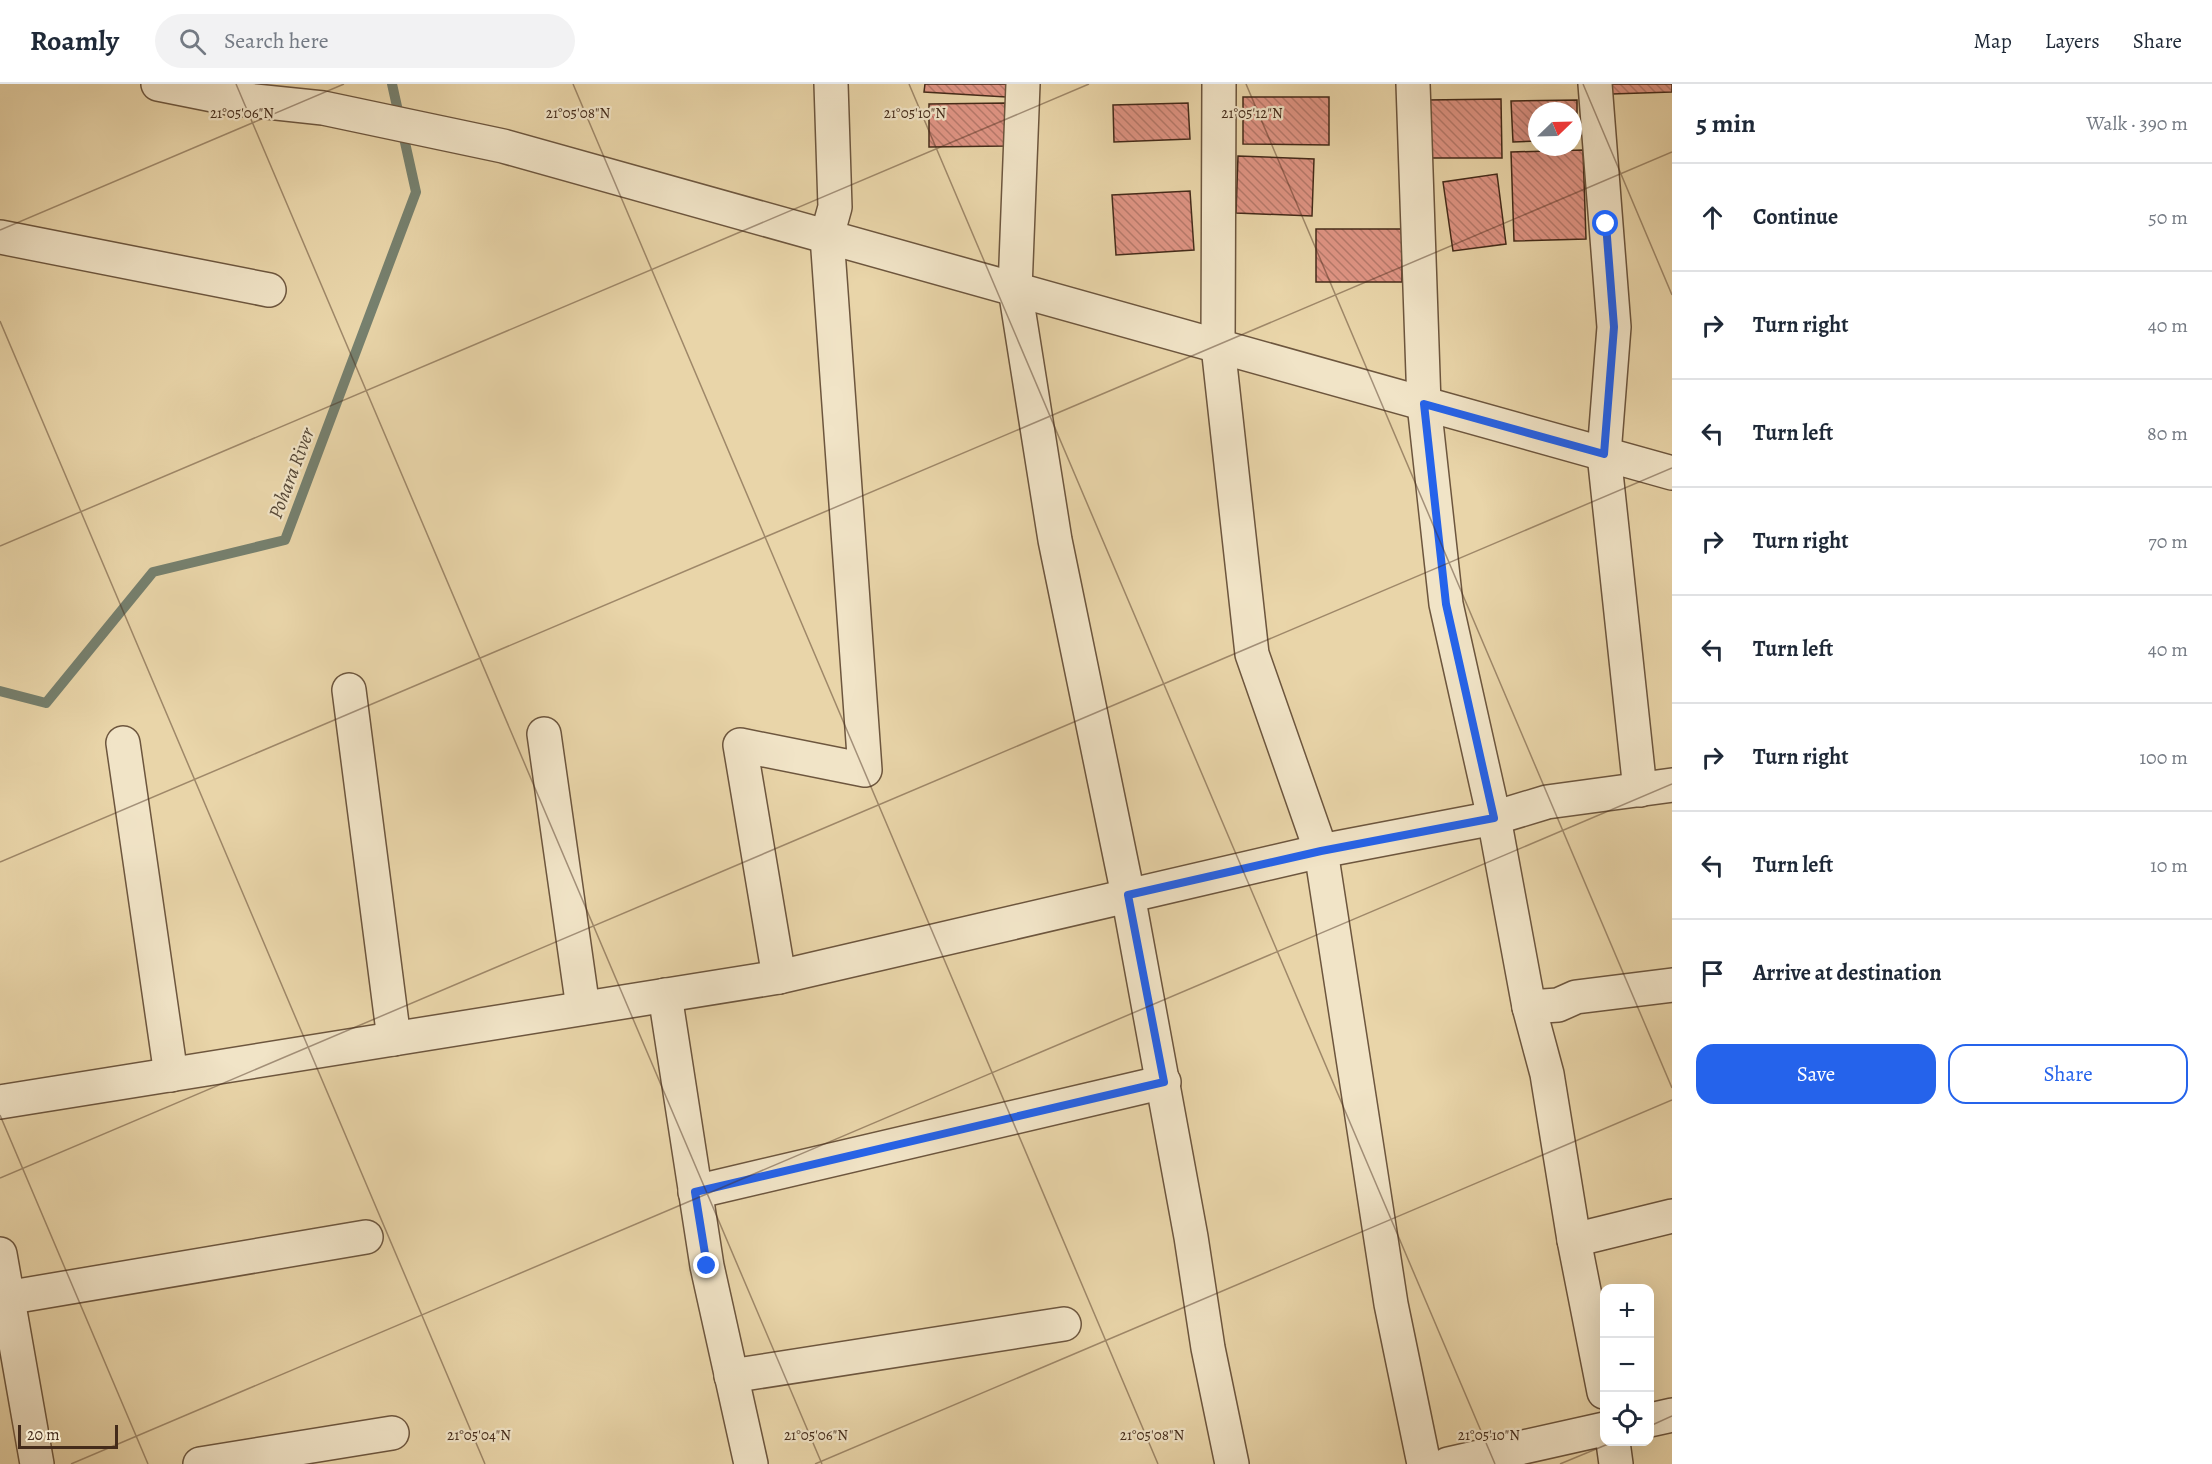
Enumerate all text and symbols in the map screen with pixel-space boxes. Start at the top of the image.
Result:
search box [155,14,575,68]
text: Roamly [30,22,119,60]
icon: search [176,25,209,58]
text: Search here [224,26,329,56]
text: Map [1973,27,2012,55]
text: Layers [2045,27,2100,55]
text: Share [2133,27,2182,55]
north arrow [1528,102,1582,156]
text: 21°05'06"N [210,103,274,123]
text: 21°05'08"N [546,103,610,123]
text: 21°05'10"N [884,103,946,123]
text: 21°05'12"N [1221,103,1283,123]
text: 5 min [1696,106,1756,141]
text: Walk · 390 m [2086,110,2188,137]
icon: ahead [1696,201,1729,234]
text: Continue [1753,202,1838,232]
text: 50 m [2148,204,2188,231]
route start [1592,210,1618,236]
icon: right [1696,309,1729,342]
text: Turn right [1753,310,1849,340]
text: 40 m [2148,312,2188,339]
icon: left [1696,417,1729,450]
text: Turn left [1753,418,1833,448]
text: 80 m [2147,420,2188,447]
water label: Pohara River [262,423,321,522]
icon: right [1696,525,1729,558]
text: Turn right [1753,526,1849,556]
text: 70 m [2148,528,2188,555]
icon: left [1696,633,1729,666]
text: Turn left [1753,634,1833,664]
text: 40 m [2148,636,2188,663]
icon: right [1696,741,1729,774]
text: Turn right [1753,742,1849,772]
text: 100 m [2139,744,2188,771]
icon: left [1696,849,1729,882]
text: Turn left [1753,850,1833,880]
text: 10 m [2150,852,2188,879]
icon: arrive [1696,957,1729,990]
text: Arrive at destination [1753,958,1942,988]
button: Save [1696,1044,1936,1104]
button: Share [1948,1044,2188,1104]
route end [693,1252,719,1278]
map controls [1600,1284,1654,1446]
button: + [1600,1284,1654,1338]
button: − [1600,1338,1654,1392]
button: locate [1600,1392,1654,1446]
scale bar [18,1422,118,1450]
text: 20 m [27,1424,60,1446]
text: 21°05'04"N [447,1425,511,1445]
text: 21°05'06"N [784,1425,848,1445]
text: 21°05'08"N [1120,1425,1184,1445]
text: 21°05'10"N [1458,1425,1520,1445]

